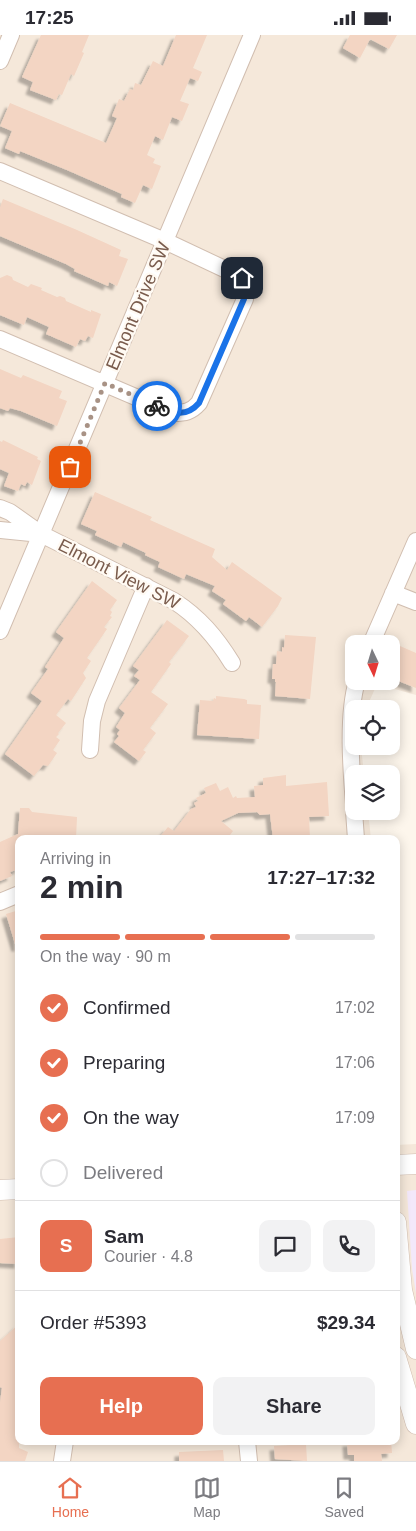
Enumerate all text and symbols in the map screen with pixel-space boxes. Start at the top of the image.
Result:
text: 17:25 [25,7,74,28]
street label: Elmont Drive SW [102,239,174,373]
pin [221,257,263,299]
icon: home [228,264,256,292]
courier [132,381,182,431]
icon: bike [143,392,171,420]
pin [49,446,91,488]
icon: bag [56,453,84,481]
street label: Elmont View SW [55,535,183,613]
north arrow [345,635,400,690]
map controls [345,635,400,820]
button: locate [345,700,400,755]
button: layers [345,765,400,820]
text: Arriving in [40,850,111,867]
text: 17:27–17:32 [267,867,375,888]
text: 2 min [40,869,124,905]
text: On the way · 90 m [40,948,171,965]
icon: check [40,994,68,1022]
text: Confirmed [83,997,171,1018]
text: 17:02 [335,999,375,1016]
icon: check [40,1049,68,1077]
text: Preparing [83,1052,165,1073]
text: 17:06 [335,1054,375,1071]
icon: check [40,1104,68,1132]
text: On the way [83,1107,179,1128]
text: 17:09 [335,1109,375,1126]
text: Delivered [83,1162,163,1183]
button: chat [259,1220,311,1272]
button: phone [323,1220,375,1272]
text: Sam [104,1226,144,1247]
text: S [60,1235,72,1256]
text: Courier · 4.8 [104,1248,193,1265]
text: Order #5393 [40,1312,147,1333]
text: $29.34 [317,1312,375,1333]
button: Help [40,1377,203,1435]
button: Share [213,1377,375,1435]
tab: Home [52,1474,89,1520]
tab: Map [193,1474,221,1520]
tab: Saved [324,1474,364,1520]

